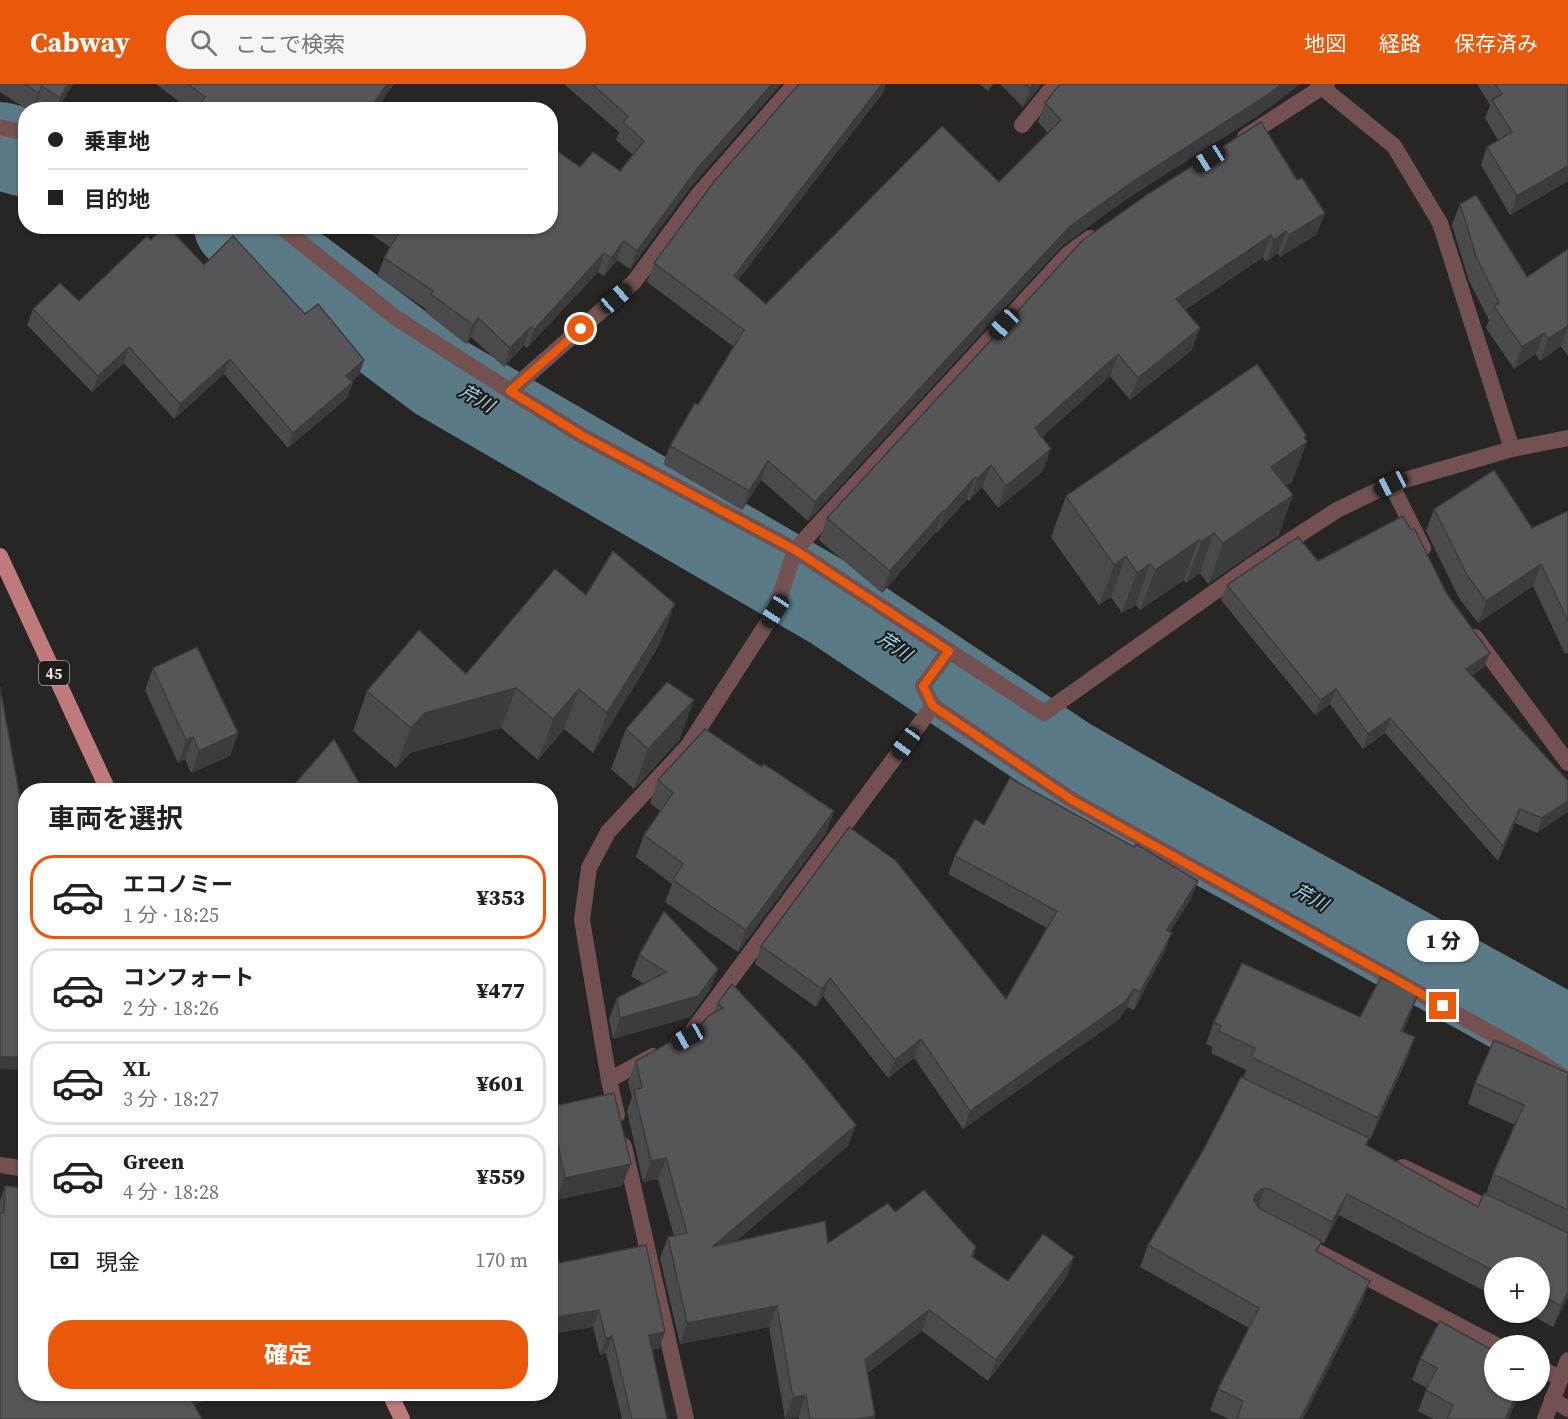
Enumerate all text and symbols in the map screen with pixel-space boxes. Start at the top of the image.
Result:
search box [166,15,586,69]
text: Cabway [30,23,130,61]
icon: search [187,26,220,59]
text: ここで検索 [235,29,345,59]
text: 地図 [1304,29,1346,58]
text: 経路 [1379,29,1421,58]
text: 保存済み [1454,29,1538,58]
text: 乗車地 [84,126,150,156]
car [1189,142,1229,176]
text: 目的地 [84,184,150,214]
car [597,279,635,317]
car [985,305,1023,343]
route start [567,315,594,342]
water label: 芹川 [455,378,501,419]
car [1371,468,1411,500]
car [758,591,792,631]
water label: 芹川 [873,626,919,668]
road number: 45 [39,661,69,685]
car [888,723,924,763]
text: 車両を選択 [48,800,183,837]
text: エコノミー [123,869,233,899]
icon: car [51,870,105,924]
water label: 芹川 [1289,877,1335,918]
text: ¥353 [477,882,525,912]
text: 1 分 · 18:25 [123,901,219,929]
callout: 1 分 [1407,919,1479,961]
text: 1 分 [1425,927,1461,955]
text: コンフォート [123,962,254,992]
icon: car [51,963,105,1017]
text: ¥477 [477,975,525,1005]
route end [1429,992,1456,1019]
text: 2 分 · 18:26 [123,994,219,1022]
car [668,1020,708,1054]
text: XL [123,1053,150,1083]
icon: car [51,1056,105,1110]
text: ¥601 [477,1068,525,1098]
text: 3 分 · 18:27 [123,1085,219,1113]
text: Green [123,1146,184,1176]
icon: car [51,1149,105,1203]
text: ¥559 [477,1161,525,1191]
text: 4 分 · 18:28 [123,1178,219,1206]
icon: cash [48,1244,81,1277]
text: 170 m [475,1246,528,1274]
text: 現金 [96,1247,140,1277]
map controls [1484,1257,1550,1401]
button: + [1484,1257,1550,1323]
button: 確定 [48,1320,528,1389]
button: − [1484,1335,1550,1401]

